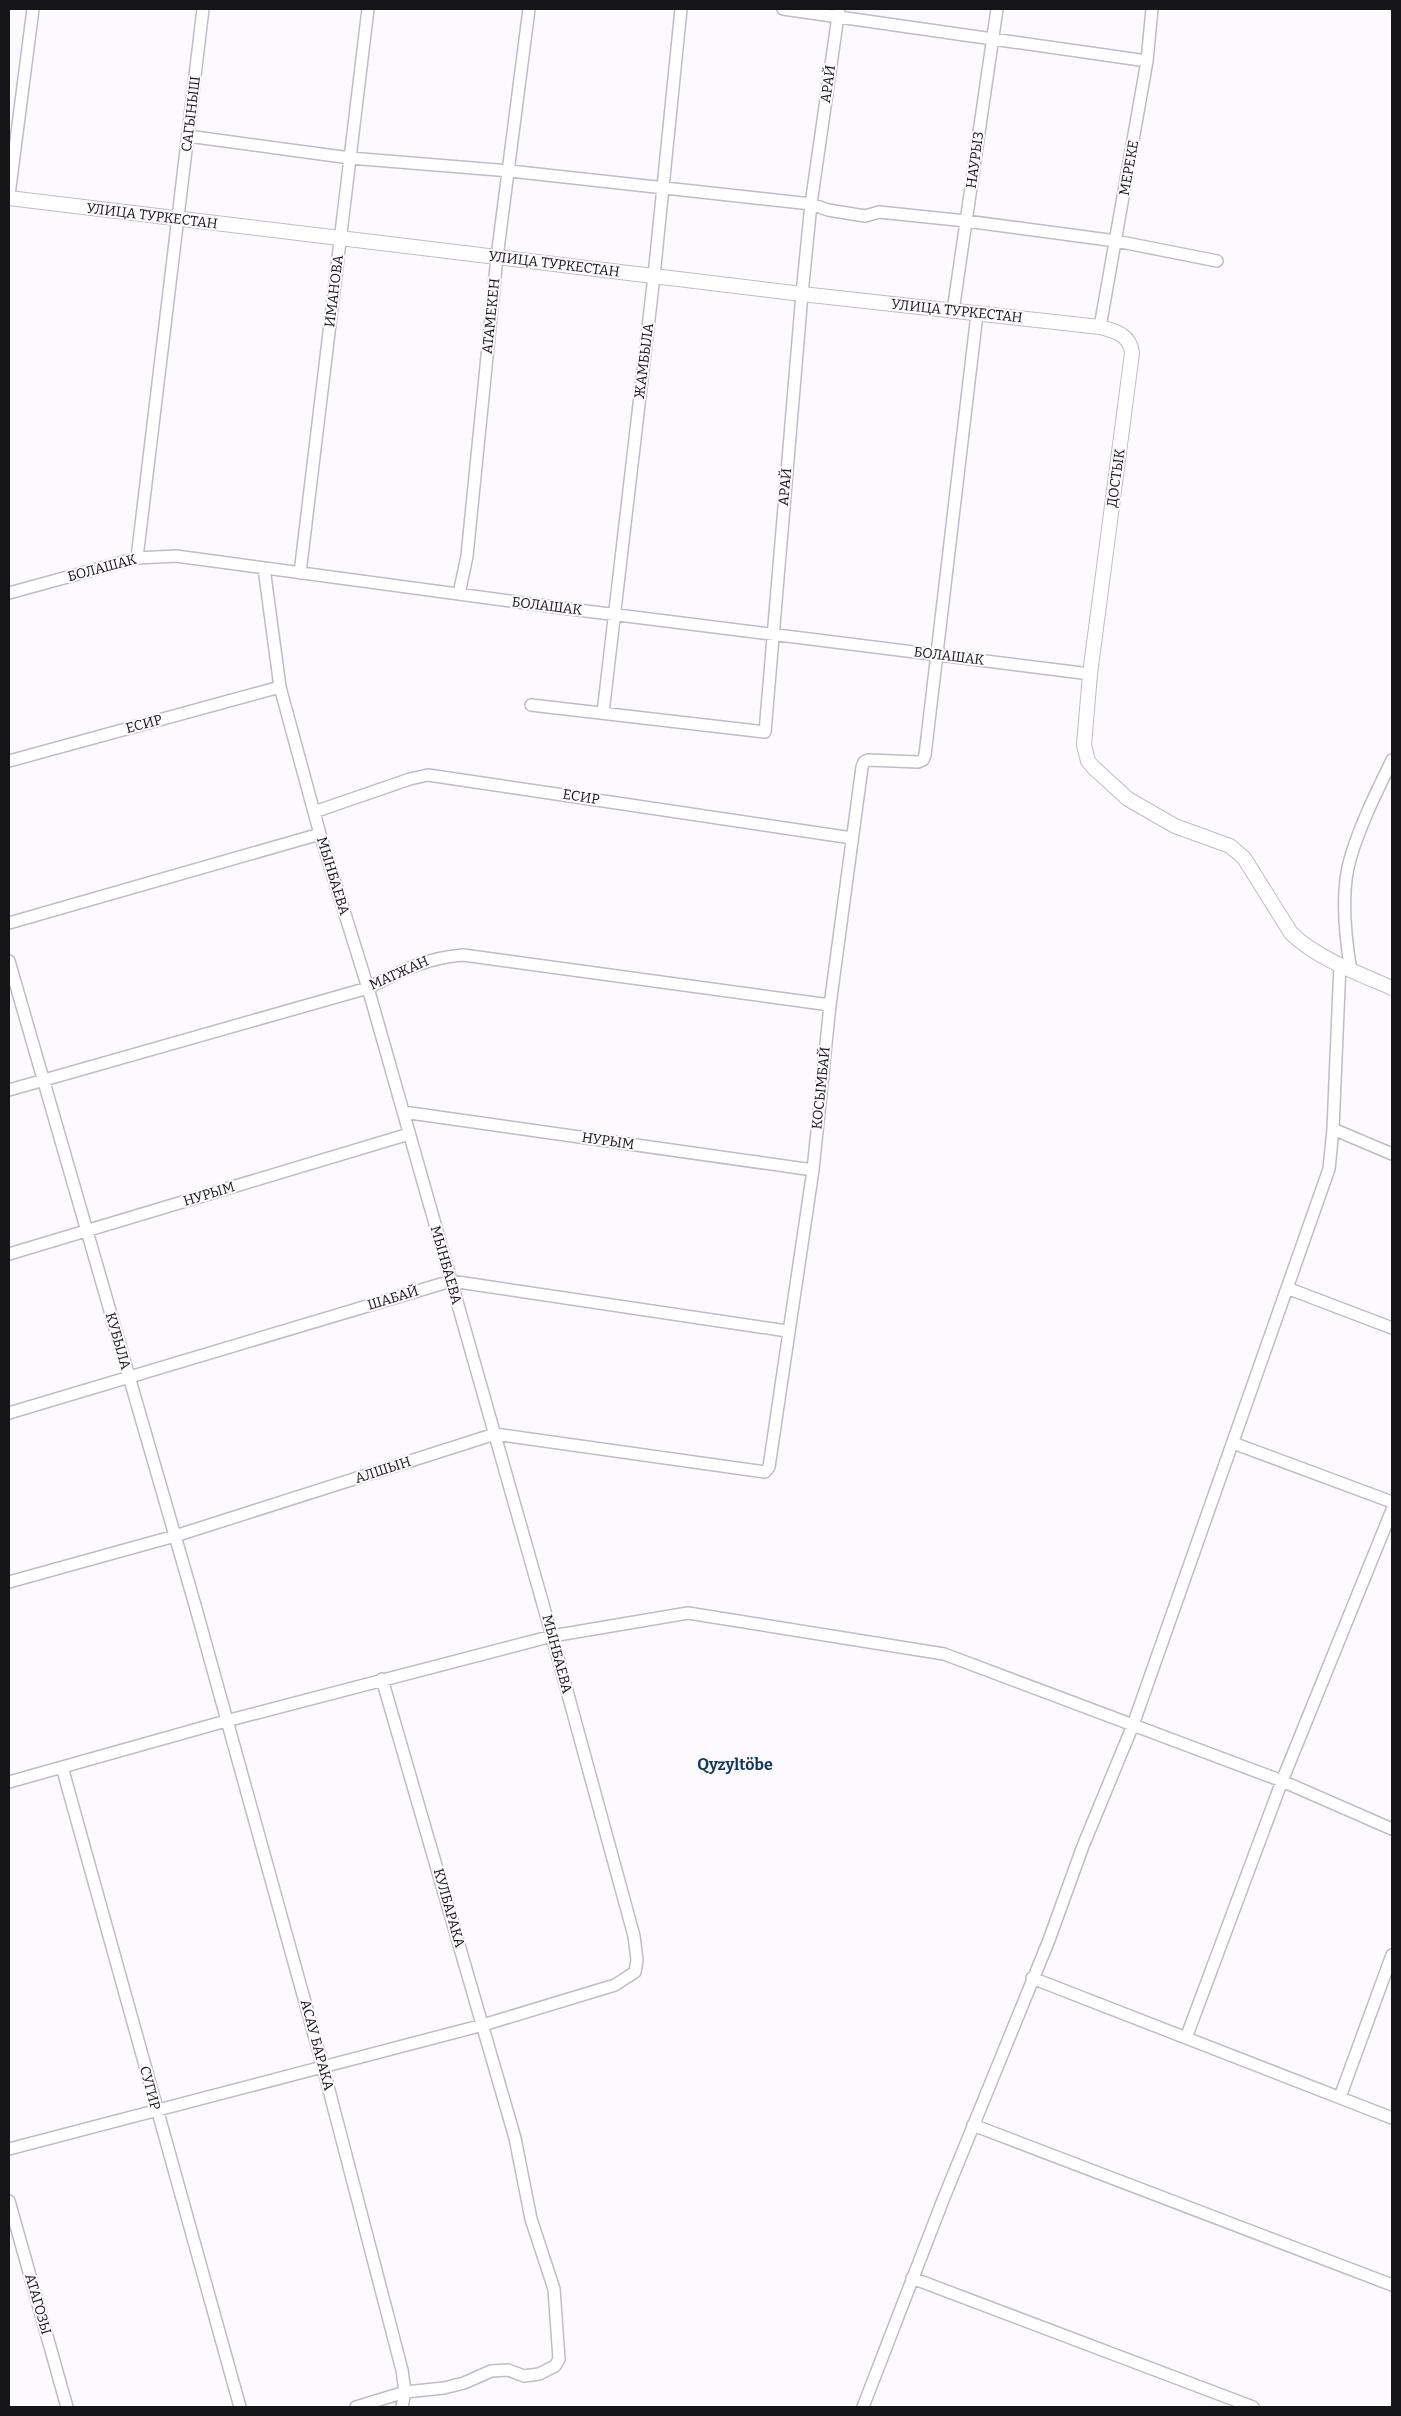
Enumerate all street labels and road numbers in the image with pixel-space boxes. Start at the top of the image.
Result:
street label: АРАЙ [816,64,839,104]
street label: САГЫНЫШ [178,75,204,153]
street label: НАУРЫЗ [963,130,987,190]
street label: МЕРЕКЕ [1116,139,1142,197]
street label: УЛИЦА ТУРКЕСТАН [85,200,219,232]
street label: УЛИЦА ТУРКЕСТАН [487,248,621,280]
street label: ИМАНОВА [321,254,347,328]
street label: АТАМЕКЕН [479,277,503,355]
street label: УЛИЦА ТУРКЕСТАН [890,296,1024,326]
street label: ЖАМБЫЛА [631,322,657,400]
street label: ДОСТЫК [1103,448,1129,508]
street label: АРАЙ [774,467,795,507]
street label: БОЛАШАК [66,551,138,585]
street label: БОЛАШАК [511,593,583,619]
street label: БОЛАШАК [913,643,985,669]
street label: ЕСИР [124,711,164,737]
street label: ЕСИР [561,786,601,808]
street label: МЫНБАЕВА [313,835,353,917]
street label: МАТЖАН [367,952,431,994]
street label: КОСЫМБАЙ [807,1046,834,1130]
street label: НУРЫМ [581,1129,635,1153]
street label: НУРЫМ [181,1178,237,1210]
street label: МЫНБАЕВА [427,1224,465,1306]
street label: ШАБАЙ [365,1281,421,1314]
street label: КУБЫЛА [102,1310,134,1372]
street label: АЛШЫН [353,1453,413,1487]
street label: МЫНБАЕВА [538,1613,576,1695]
street label: КУЛБАРАКА [430,1866,468,1950]
street label: АСАУ БАРАКА [297,1998,337,2092]
street label: СУГИР [136,2064,164,2112]
street label: АТАГОЗЫ [21,2272,55,2336]

